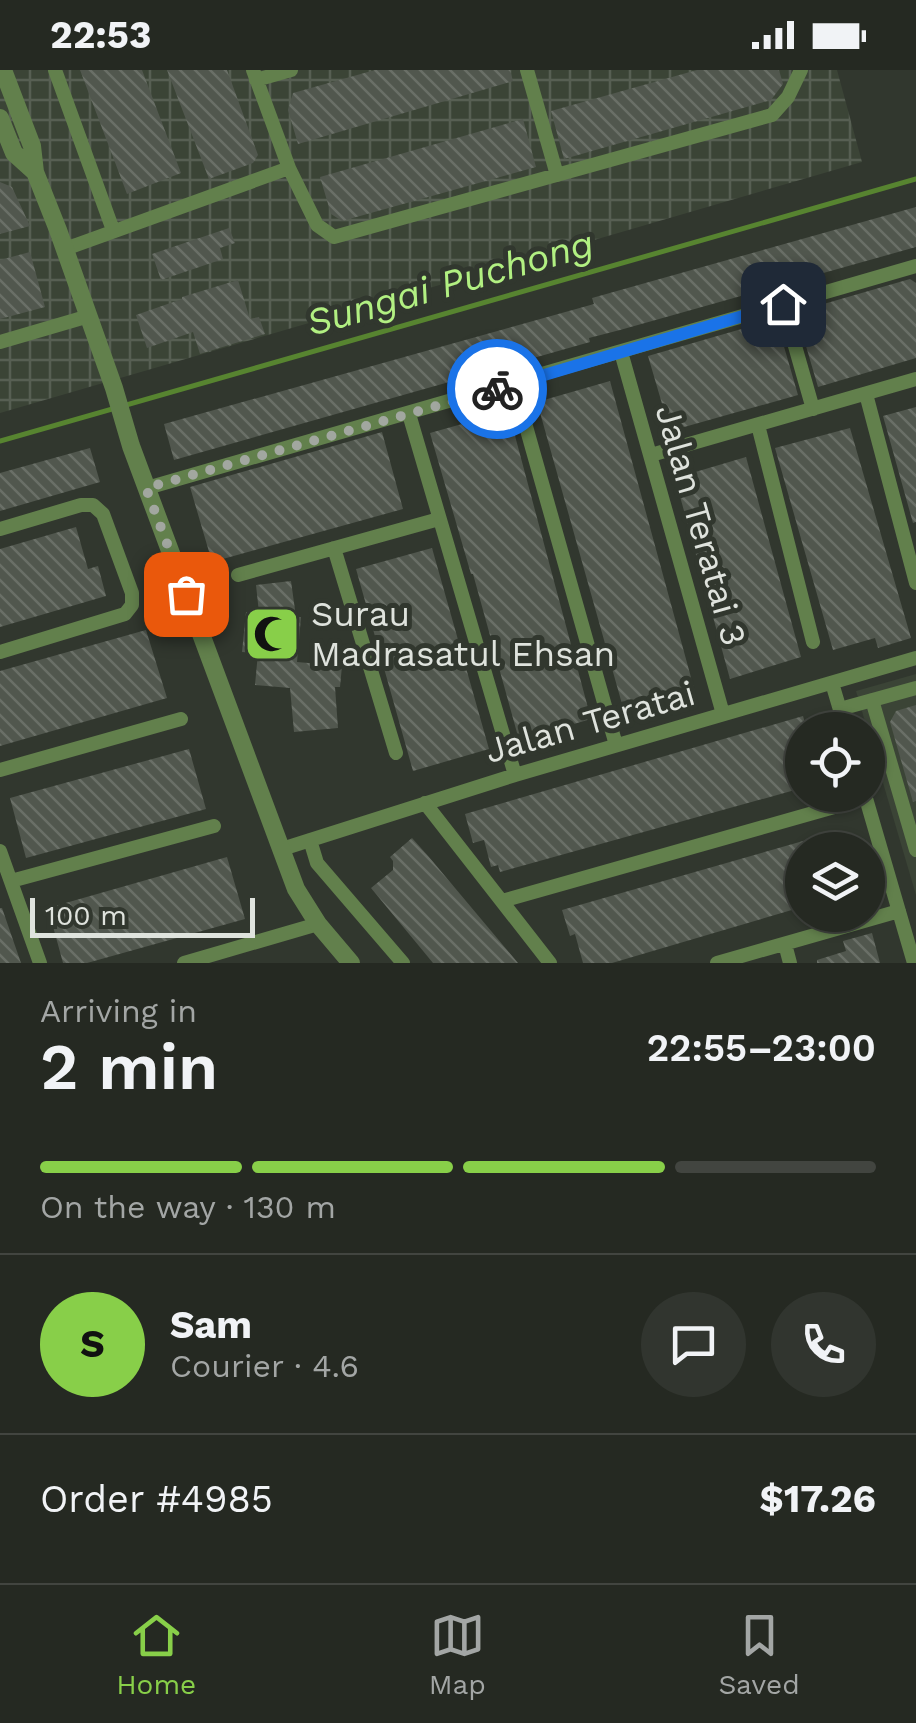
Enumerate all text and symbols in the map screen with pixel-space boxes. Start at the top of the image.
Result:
text: 22:53 [50,13,151,57]
water label: Sungai Puchong [301,221,599,345]
pin [741,262,826,347]
icon: home [756,277,811,332]
courier [447,339,547,439]
icon: bike [470,362,525,417]
street label: Jalan Teratai 3 [647,400,755,650]
pin [144,552,229,637]
icon: bag [159,567,214,622]
place label: Surau Madrasatul Ehsan [311,593,615,675]
mosque icon: Surau Madrasatul Ehsan [242,604,302,664]
street label: Jalan Teratai [480,672,700,772]
map controls [785,712,885,932]
button: locate [785,712,885,812]
button: layers [785,832,885,932]
scale bar [30,893,255,938]
text: 100 m [45,899,127,932]
text: Arriving in [40,992,197,1030]
text: 22:55–23:00 [647,1026,876,1070]
text: 2 min [40,1029,218,1105]
text: On the way · 130 m [40,1188,336,1226]
button: chat [641,1292,746,1397]
button: phone [771,1292,876,1397]
text: Sam [170,1303,252,1347]
text: S [80,1322,105,1366]
text: Courier · 4.6 [170,1347,359,1385]
text: Order #4985 [40,1477,273,1521]
text: $17.26 [760,1477,876,1521]
tab: Home [116,1608,196,1701]
tab: Map [429,1608,486,1701]
tab: Saved [718,1608,800,1701]

